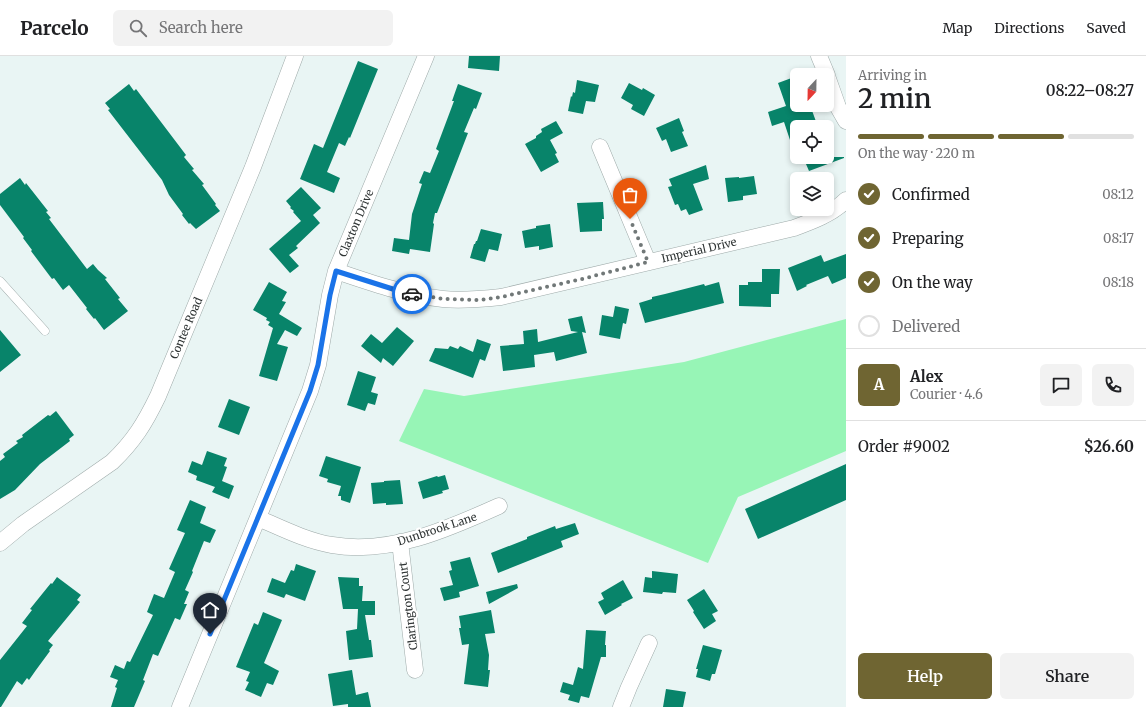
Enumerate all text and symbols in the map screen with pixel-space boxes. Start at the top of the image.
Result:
search box [113,10,393,46]
text: Parcelo [20,16,89,40]
icon: search [127,17,149,39]
text: Search here [159,18,243,37]
text: Map [942,19,972,37]
text: Directions [994,19,1064,37]
text: Saved [1086,19,1126,37]
text: Arriving in [858,67,927,84]
north arrow [790,68,834,112]
map controls [790,68,834,216]
text: 08:22–08:27 [1046,81,1134,100]
text: 2 min [858,82,931,115]
button: locate [790,120,834,164]
text: On the way · 220 m [858,145,975,162]
button: layers [790,172,834,216]
pin [613,178,647,219]
icon: check [858,183,880,205]
icon: bag [619,184,641,206]
text: Confirmed [892,185,970,204]
text: 08:12 [1102,186,1134,203]
street label: Claxton Drive [335,187,377,259]
icon: check [858,227,880,249]
text: Preparing [892,229,964,248]
text: 08:17 [1103,230,1134,247]
street label: Imperial Drive [660,235,738,265]
icon: check [858,271,880,293]
text: On the way [892,273,973,292]
courier [392,274,432,314]
text: 08:18 [1102,274,1134,291]
icon: car [401,283,423,305]
street label: Contee Road [167,295,205,361]
text: Delivered [892,317,960,336]
button: chat [1040,364,1082,406]
button: phone [1092,364,1134,406]
text: Alex [910,367,943,386]
text: A [874,375,884,394]
text: Courier · 4.6 [910,386,983,403]
text: Order #9002 [858,437,950,456]
text: $26.60 [1084,437,1134,456]
street label: Dunbrook Lane [396,510,479,548]
street label: Clarington Court [396,560,420,651]
pin [193,593,227,634]
icon: home [199,599,221,621]
button: Help [858,653,992,699]
button: Share [1000,653,1134,699]

